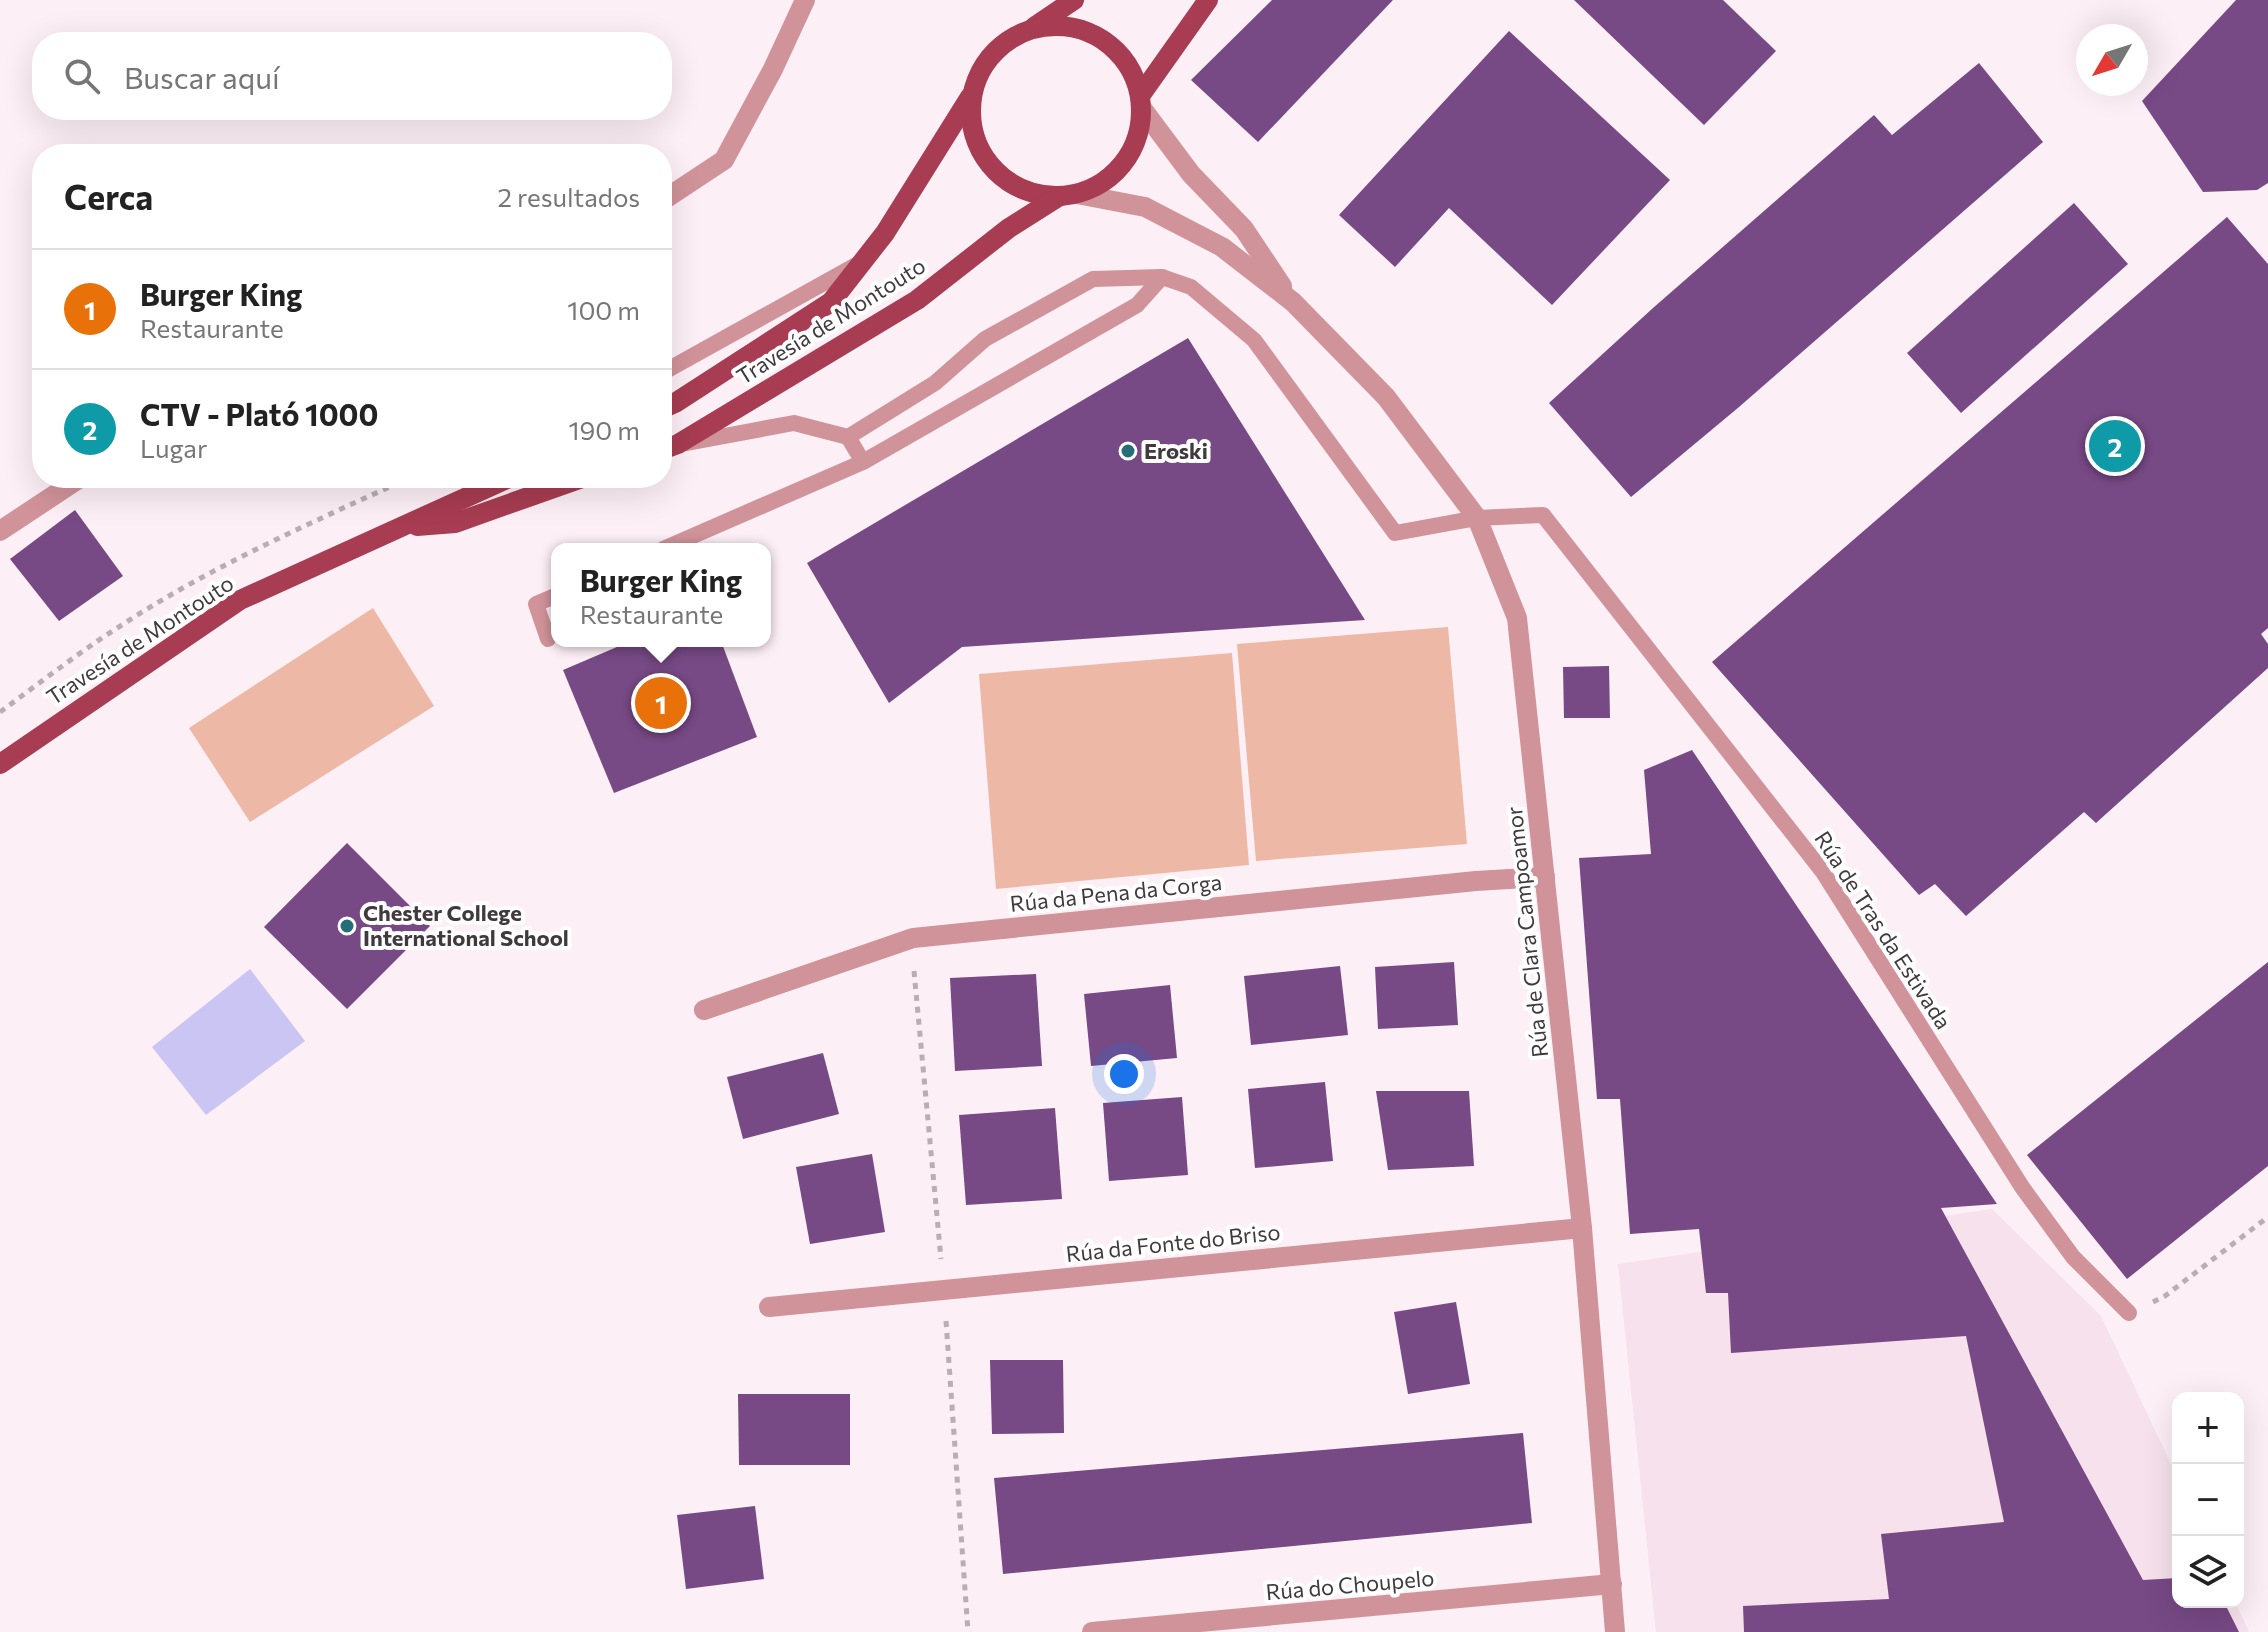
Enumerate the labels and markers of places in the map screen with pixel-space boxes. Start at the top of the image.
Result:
pin: 2 [2089,416,2141,476]
place label: Eroski [1144,437,1208,464]
marker: Eroski [1119,442,1137,460]
pin: 1 [635,673,687,733]
place label: Chester College International School [363,899,569,951]
marker: Chester College International School [338,917,356,935]

